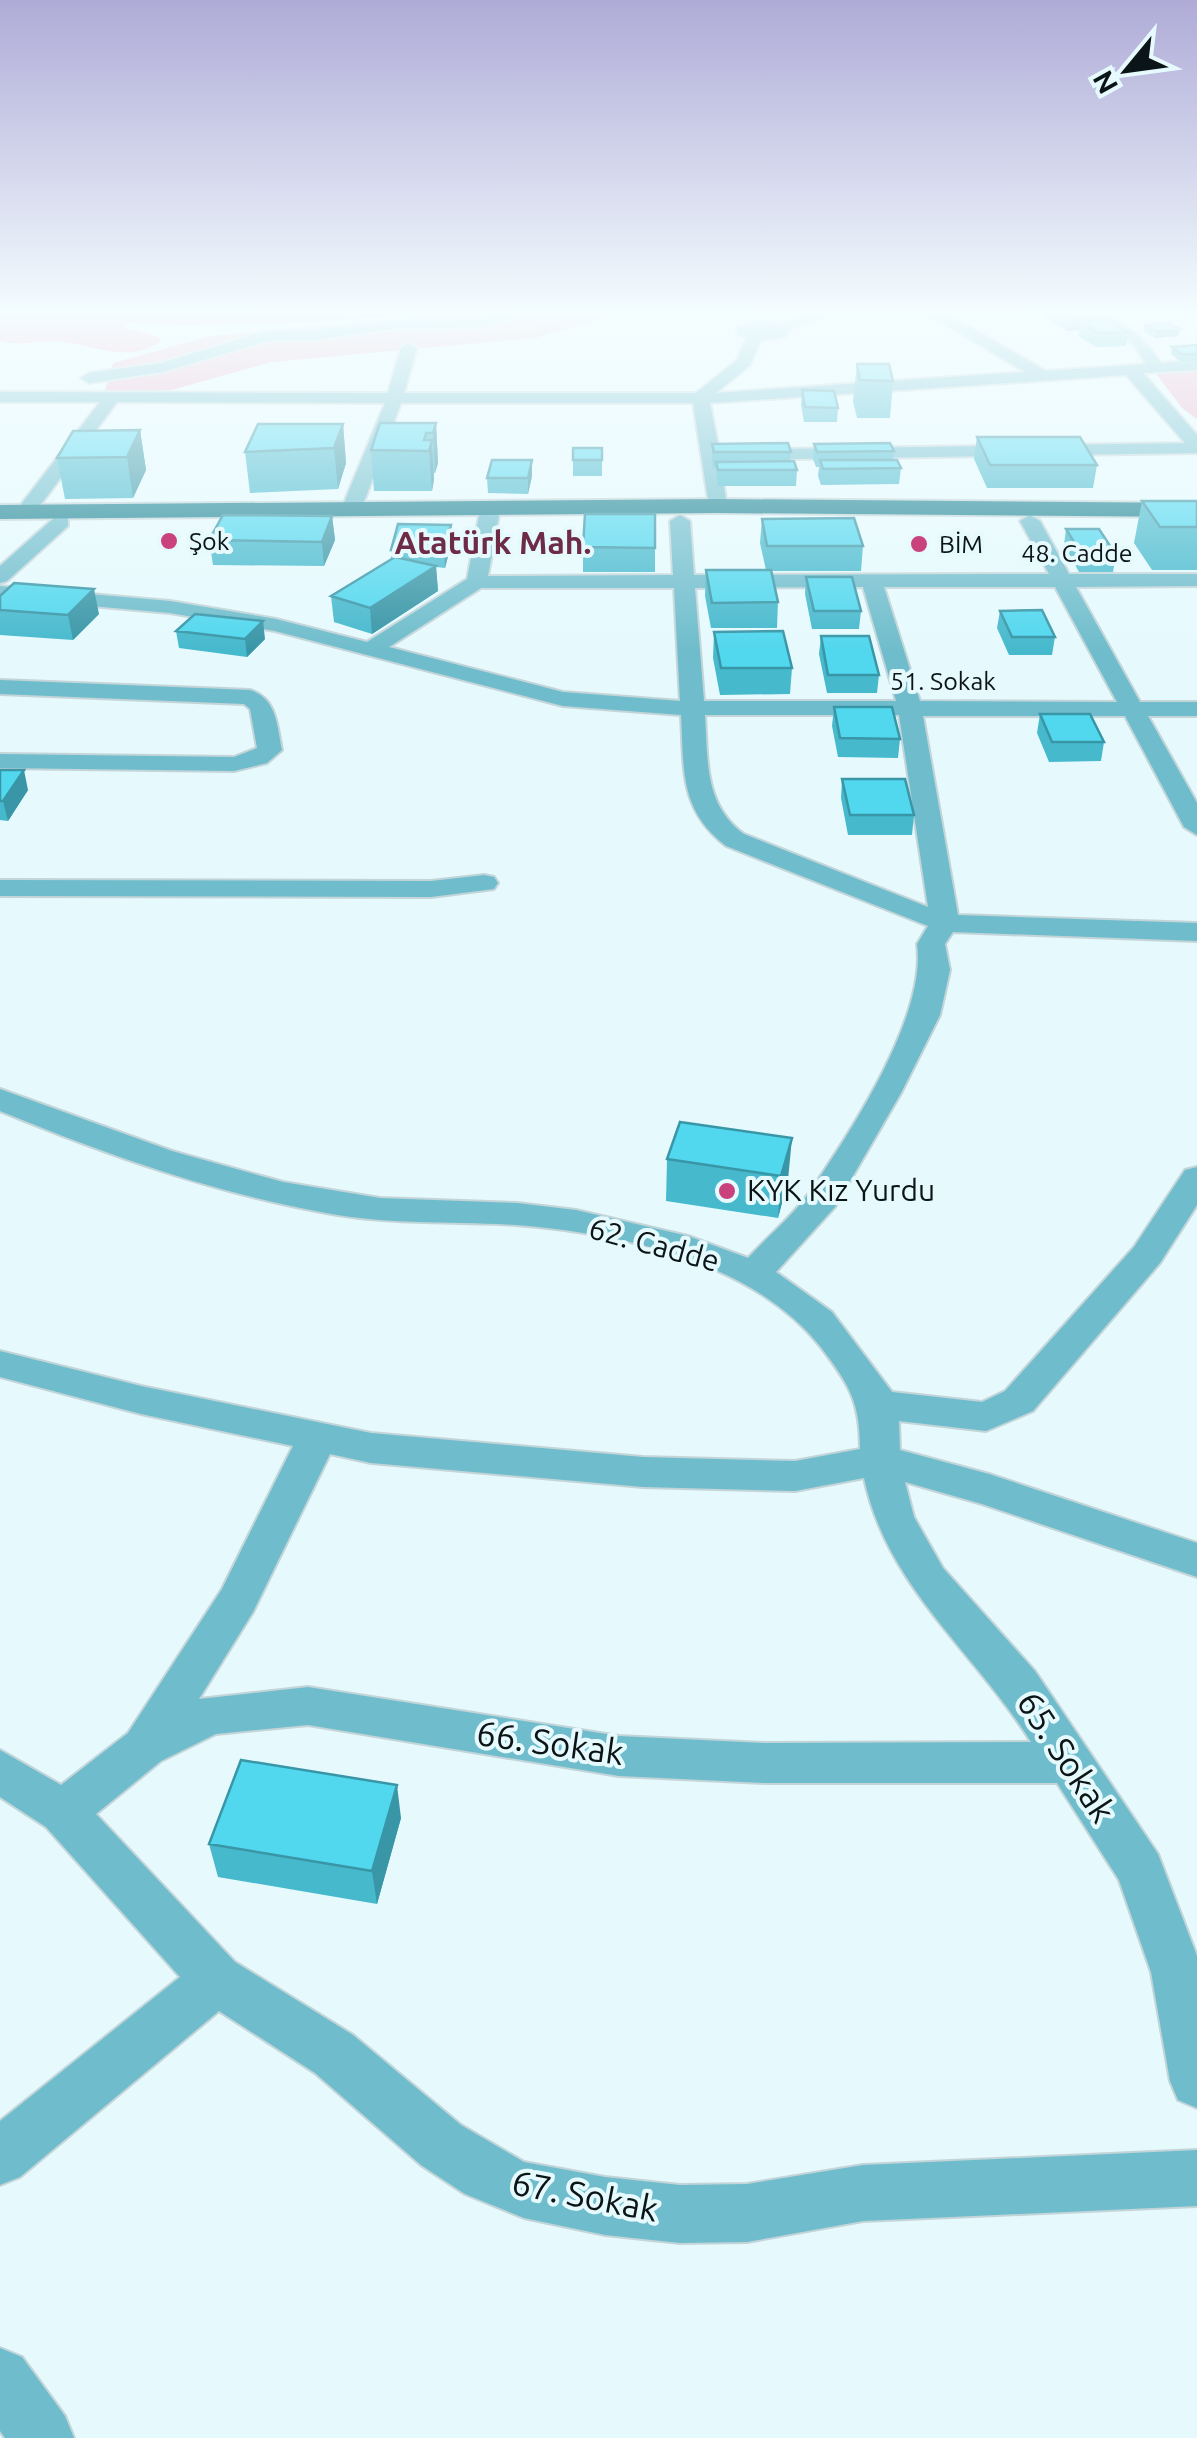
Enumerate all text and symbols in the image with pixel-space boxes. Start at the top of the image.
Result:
north arrow [1077,20,1177,120]
text: N [1086,66,1123,99]
district label: Atatürk Mah. [395,524,591,560]
place label: Şok [189,527,230,555]
marker: Şok [158,530,180,552]
place label: BİM [939,530,983,558]
marker: BİM [908,533,930,555]
street label: 48. Cadde [1021,539,1133,567]
street label: 51. Sokak [890,667,996,695]
place label: KYK Kız Yurdu [747,1173,935,1207]
marker: KYK Kız Yurdu [716,1180,738,1202]
street label: 62. Cadde [585,1210,723,1278]
street label: 65. Sokak [1010,1683,1124,1830]
street label: 66. Sokak [474,1712,627,1772]
street label: 67. Sokak [509,2161,662,2229]

